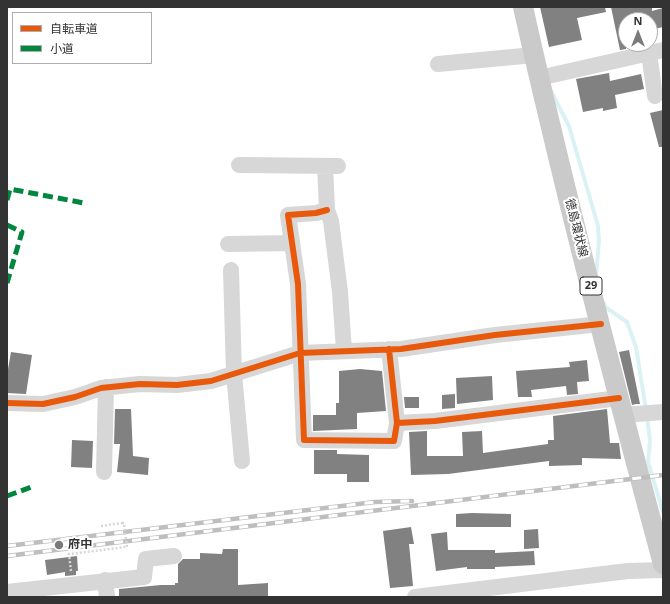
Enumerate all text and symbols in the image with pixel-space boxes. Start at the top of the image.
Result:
legend [12,12,152,64]
north arrow [618,12,658,52]
text: N [634,13,642,28]
text: 自転車道 [50,20,98,37]
text: 小道 [50,40,74,57]
street label: 徳島環状線 [562,197,590,259]
road number: 29 [580,277,602,295]
place label: 府中 [68,538,92,552]
marker: 府中 [53,539,65,551]

